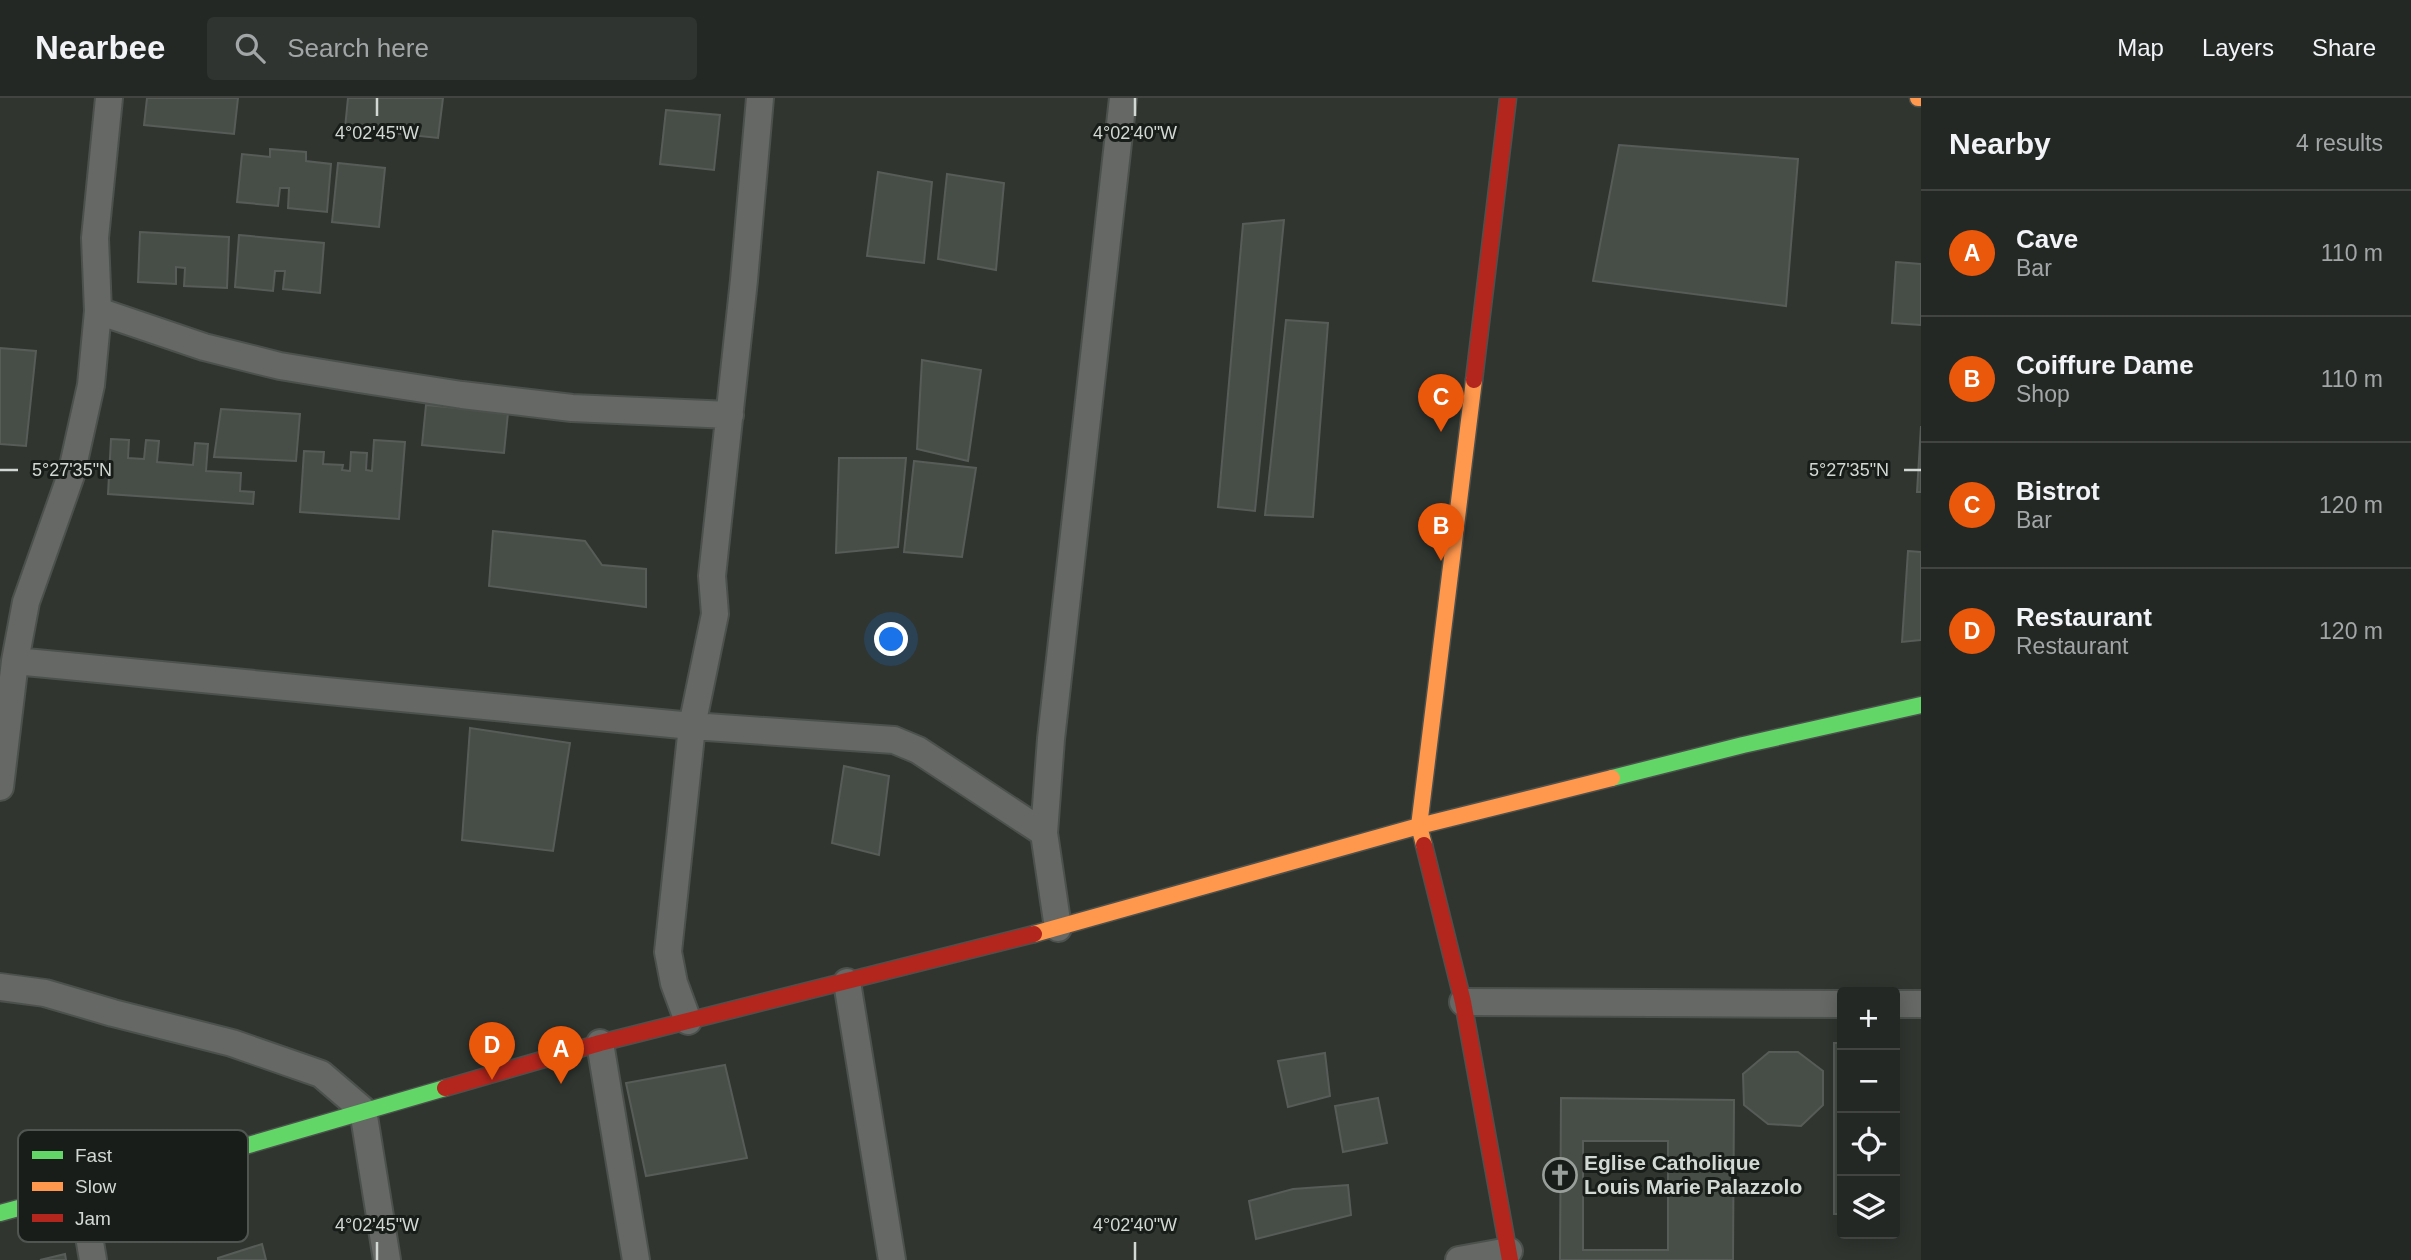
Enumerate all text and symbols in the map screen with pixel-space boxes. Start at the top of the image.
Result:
search box [207,17,697,80]
text: Nearbee [35,29,165,66]
icon: search [231,29,269,67]
text: Search here [287,33,429,63]
text: Map [2117,34,2164,61]
text: Layers [2202,34,2274,61]
text: Share [2312,34,2376,61]
text: 4°02'45"W [335,123,419,143]
text: 4°02'40"W [1093,123,1177,143]
text: Nearby [1949,127,2051,160]
text: 4 results [2296,130,2383,156]
text: Cave [2016,224,2078,254]
text: A [1964,240,1980,266]
text: 110 m [2321,240,2383,266]
text: Bar [2016,255,2052,281]
text: Coiffure Dame [2016,350,2194,380]
text: B [1964,366,1980,392]
text: 110 m [2321,366,2383,392]
pin: C [1418,374,1464,432]
text: Shop [2016,381,2070,407]
text: 5°27'35"N [32,460,112,480]
text: 5°27'35"N [1809,460,1889,480]
text: Bistrot [2016,476,2100,506]
text: C [1964,492,1980,518]
text: 120 m [2319,492,2383,518]
pin: B [1418,503,1464,561]
text: Bar [2016,507,2052,533]
text: Restaurant [2016,602,2152,632]
text: D [1964,618,1980,644]
text: 120 m [2319,618,2383,644]
your location [874,622,908,656]
text: Restaurant [2016,633,2129,659]
map controls [1837,987,1900,1239]
button: + [1837,987,1900,1050]
pin: D [469,1022,515,1080]
pin: A [538,1026,584,1084]
button: − [1837,1050,1900,1113]
button: locate [1837,1113,1900,1176]
legend [18,1130,248,1242]
text: Fast [75,1145,113,1166]
place label: Eglise Catholique Louis Marie Palazzolo [1584,1151,1802,1198]
church icon: Eglise Catholique Louis Marie Palazzolo [1541,1156,1579,1194]
text: Slow [75,1176,116,1197]
button: layers [1837,1176,1900,1239]
text: Jam [75,1208,111,1229]
text: 4°02'45"W [335,1215,419,1235]
text: 4°02'40"W [1093,1215,1177,1235]

